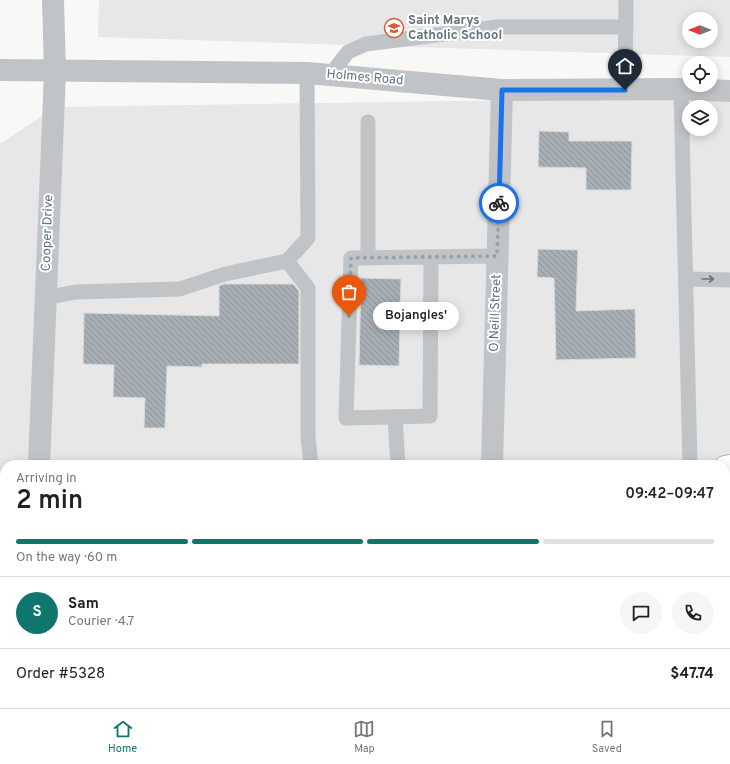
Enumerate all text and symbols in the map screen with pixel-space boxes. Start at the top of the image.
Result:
north arrow [682,12,718,48]
map controls [682,12,718,136]
place label: Saint Marys Catholic School [408,13,502,44]
school or university icon: Saint Marys Catholic School [383,17,405,39]
pin [608,49,642,90]
icon: home [614,55,636,77]
button: locate [682,56,718,92]
street label: Holmes Road [326,67,404,89]
button: layers [682,100,718,136]
courier [479,183,519,223]
icon: bike [488,192,510,214]
street label: Cooper Drive [39,194,57,272]
street label: O Neill Street [487,274,505,352]
pin [332,275,366,316]
one-way arrow [701,276,714,283]
icon: bag [338,281,360,303]
callout: Bojangles' [373,302,459,330]
text: Bojangles' [385,308,447,324]
text: Arriving in [16,471,77,487]
text: 2 min [16,485,83,518]
text: 09:42–09:47 [625,485,714,504]
text: On the way · 60 m [16,550,117,566]
button: chat [620,592,662,634]
button: phone [672,592,714,634]
text: Sam [68,595,99,614]
text: S [32,603,42,622]
text: Courier · 4.7 [68,614,134,630]
text: Order #5328 [16,665,105,684]
text: $47.74 [670,665,714,684]
tab: Home [108,718,137,756]
tab: Map [353,718,375,756]
tab: Saved [592,718,622,756]

